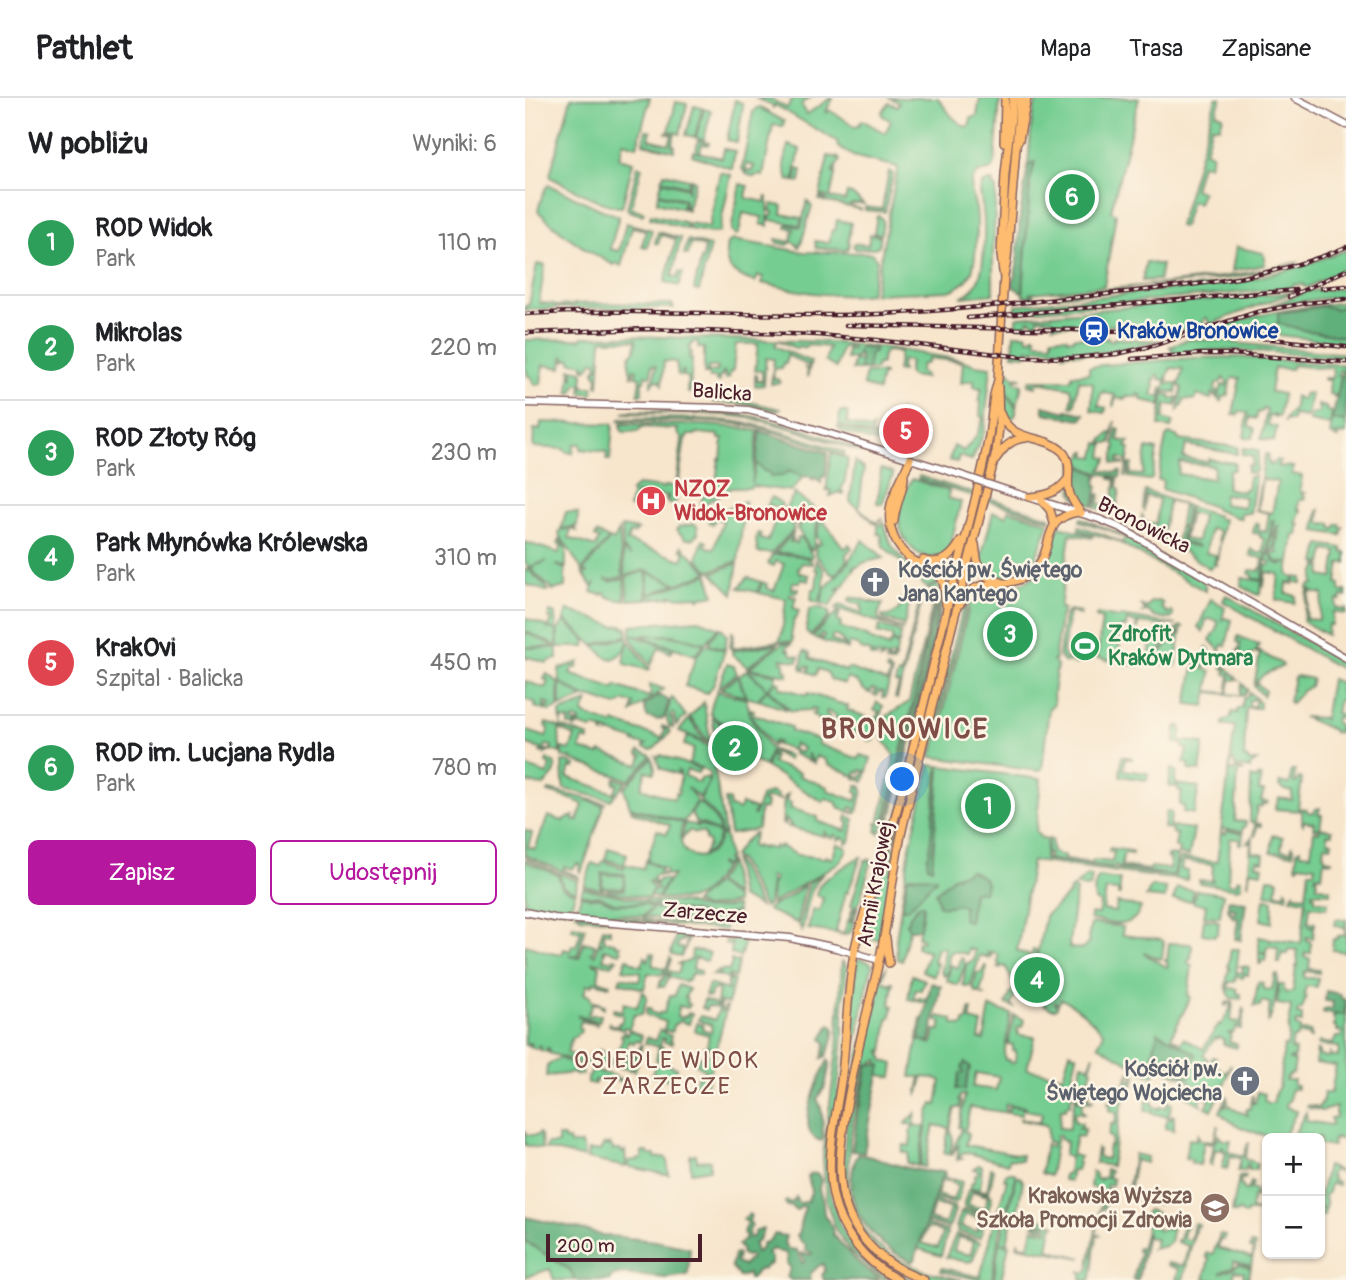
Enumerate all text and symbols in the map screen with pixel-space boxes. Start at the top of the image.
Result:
text: Pathlet [35,28,132,69]
text: Mapa [1040,34,1091,63]
text: Trasa [1129,34,1183,63]
text: Zapisane [1221,34,1311,63]
text: W pobliżu [28,125,148,162]
text: Wyniki: 6 [412,129,497,158]
pin: 6 [1049,171,1095,223]
text: ROD Widok [95,212,212,244]
text: 1 [47,228,56,257]
text: 110 m [438,228,497,257]
text: Park [95,244,135,273]
station icon: Kraków Bronowice [1077,314,1111,348]
text: Mikrolas [95,317,182,349]
place label: Kraków Bronowice [1117,318,1279,345]
text: 2 [45,333,57,362]
text: 220 m [430,333,497,362]
text: Park [95,349,135,378]
street label: Balicka [691,377,753,408]
pin: 5 [883,405,929,457]
text: ROD Złoty Róg [95,422,256,454]
text: 3 [45,438,57,467]
text: 230 m [431,438,497,467]
text: Park [95,454,135,483]
place label: NZOZ Widok-Bronowice [674,476,828,527]
hospital icon: NZOZ Widok-Bronowice [634,484,668,518]
street label: Bronowicka [1093,491,1195,560]
text: Park Młynówka Królewska [95,527,368,559]
text: 4 [44,543,58,572]
text: 310 m [434,543,497,572]
place label: Kościół pw. Świętego Jana Kantego [898,556,1083,608]
text: Park [95,559,135,588]
church icon: Kościół pw. Świętego Jana Kantego [858,565,892,599]
pin: 3 [987,608,1033,660]
place label: Zdrofit Kraków Dytmara [1108,621,1253,672]
sports icon: Zdrofit Kraków Dytmara [1068,629,1102,663]
text: KrakOvi [95,632,176,664]
text: 5 [45,648,57,677]
text: 450 m [430,648,497,677]
text: Szpital · Balicka [95,664,243,693]
district label: BRONOWICE [821,712,989,747]
pin: 2 [712,722,758,774]
text: ROD im. Lucjana Rydla [95,737,335,769]
text: 6 [44,753,58,782]
text: 780 m [432,753,497,782]
your location [885,762,919,796]
text: Park [95,769,135,798]
pin: 1 [965,780,1011,832]
street label: Armii Krajowej [851,819,900,949]
button: Zapisz [28,840,256,905]
button: Udostępnij [270,840,497,905]
street label: Zarzecze [662,896,749,931]
pin: 4 [1014,954,1060,1006]
district label: OSIEDLE WIDOK ZARZECZE [574,1046,760,1101]
place label: Kościół pw. Świętego Wojciecha [1046,1056,1222,1107]
church icon: Kościół pw. Świętego Wojciecha [1228,1064,1262,1098]
map controls [1262,1133,1325,1259]
button: + [1262,1133,1325,1196]
place label: Krakowska Wyższa Szkoła Promocji Zdrowia [976,1183,1192,1234]
school or university icon: Krakowska Wyższa Szkoła Promocji Zdrowia [1198,1191,1232,1225]
button: − [1262,1196,1325,1259]
scale bar [546,1231,702,1263]
text: 200 m [557,1234,615,1258]

